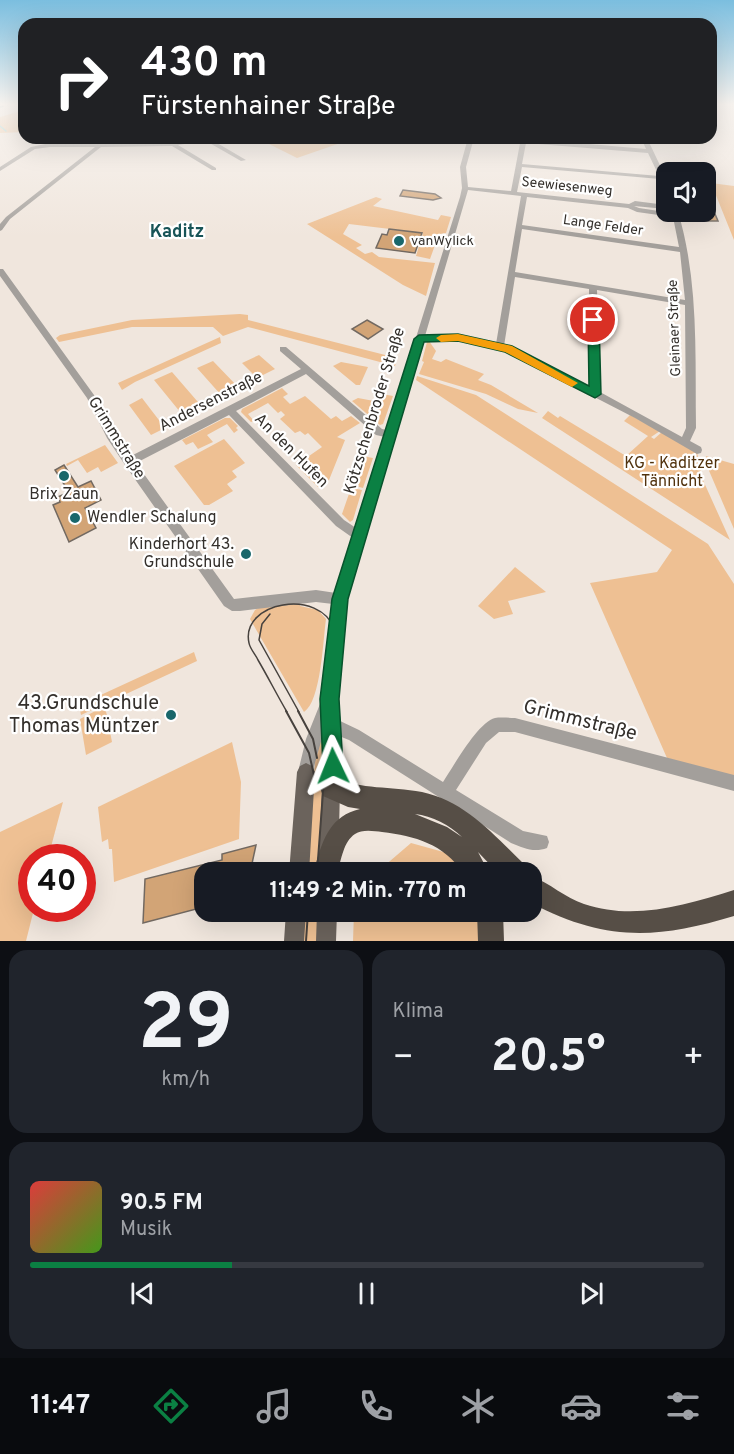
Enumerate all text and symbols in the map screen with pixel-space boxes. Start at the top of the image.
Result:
text: 430 m [141,38,267,91]
icon: right [42,42,120,120]
text: Fürstenhainer Straße [141,90,396,124]
map controls [656,162,716,222]
button: sound [656,162,716,222]
street label: Seewiesenweg [521,174,613,200]
street label: Lange Felder [562,212,645,240]
district label: Kaditz [150,221,204,244]
place label: vanWylick [411,233,474,250]
marker: vanWylick [392,234,406,248]
street label: Gleinaer Straße [665,279,685,377]
pin [567,294,618,345]
icon: arrive [576,303,609,336]
street label: Kötzschenbroder Straße [340,325,410,497]
street label: Andersenstraße [156,367,266,437]
street label: Grimmstraße [83,393,149,483]
street label: An den Hufen [250,410,332,492]
park label: KG - Kaditzer Tännicht [624,454,720,492]
marker: Brix Zaun [57,469,71,483]
place label: Brix Zaun [29,485,99,505]
place label: Wendler Schalung [87,508,216,528]
marker: Wendler Schalung [68,511,82,525]
place label: Kinderhort 43. Grundschule [129,535,234,573]
marker: Kinderhort 43. Grundschule [239,547,253,561]
place label: 43.Grundschule Thomas Müntzer [9,691,159,740]
street label: Grimmstraße [520,694,640,748]
marker: 43.Grundschule Thomas Müntzer [164,708,178,722]
position arrow [301,734,365,798]
speed limit sign: 40 [18,844,96,922]
text: 11:49 · 2 Min. · 770 m [269,878,467,905]
text: 29 [138,978,234,1077]
text: Klima [393,999,444,1025]
text: 20.5° [491,1030,605,1087]
text: − [393,1038,414,1080]
text: + [683,1038,704,1080]
text: km/h [161,1067,210,1093]
text: 90.5 FM [120,1190,203,1217]
text: Musik [120,1217,172,1243]
icon: previous [126,1277,159,1310]
icon: pause [350,1277,383,1310]
icon: next [575,1277,608,1310]
icon: directions [150,1385,192,1427]
icon: music [253,1385,295,1427]
icon: phone [355,1385,397,1427]
icon: climate [457,1385,499,1427]
icon: car [560,1385,602,1427]
icon: filters [662,1385,704,1427]
text: 11:47 [30,1389,90,1423]

